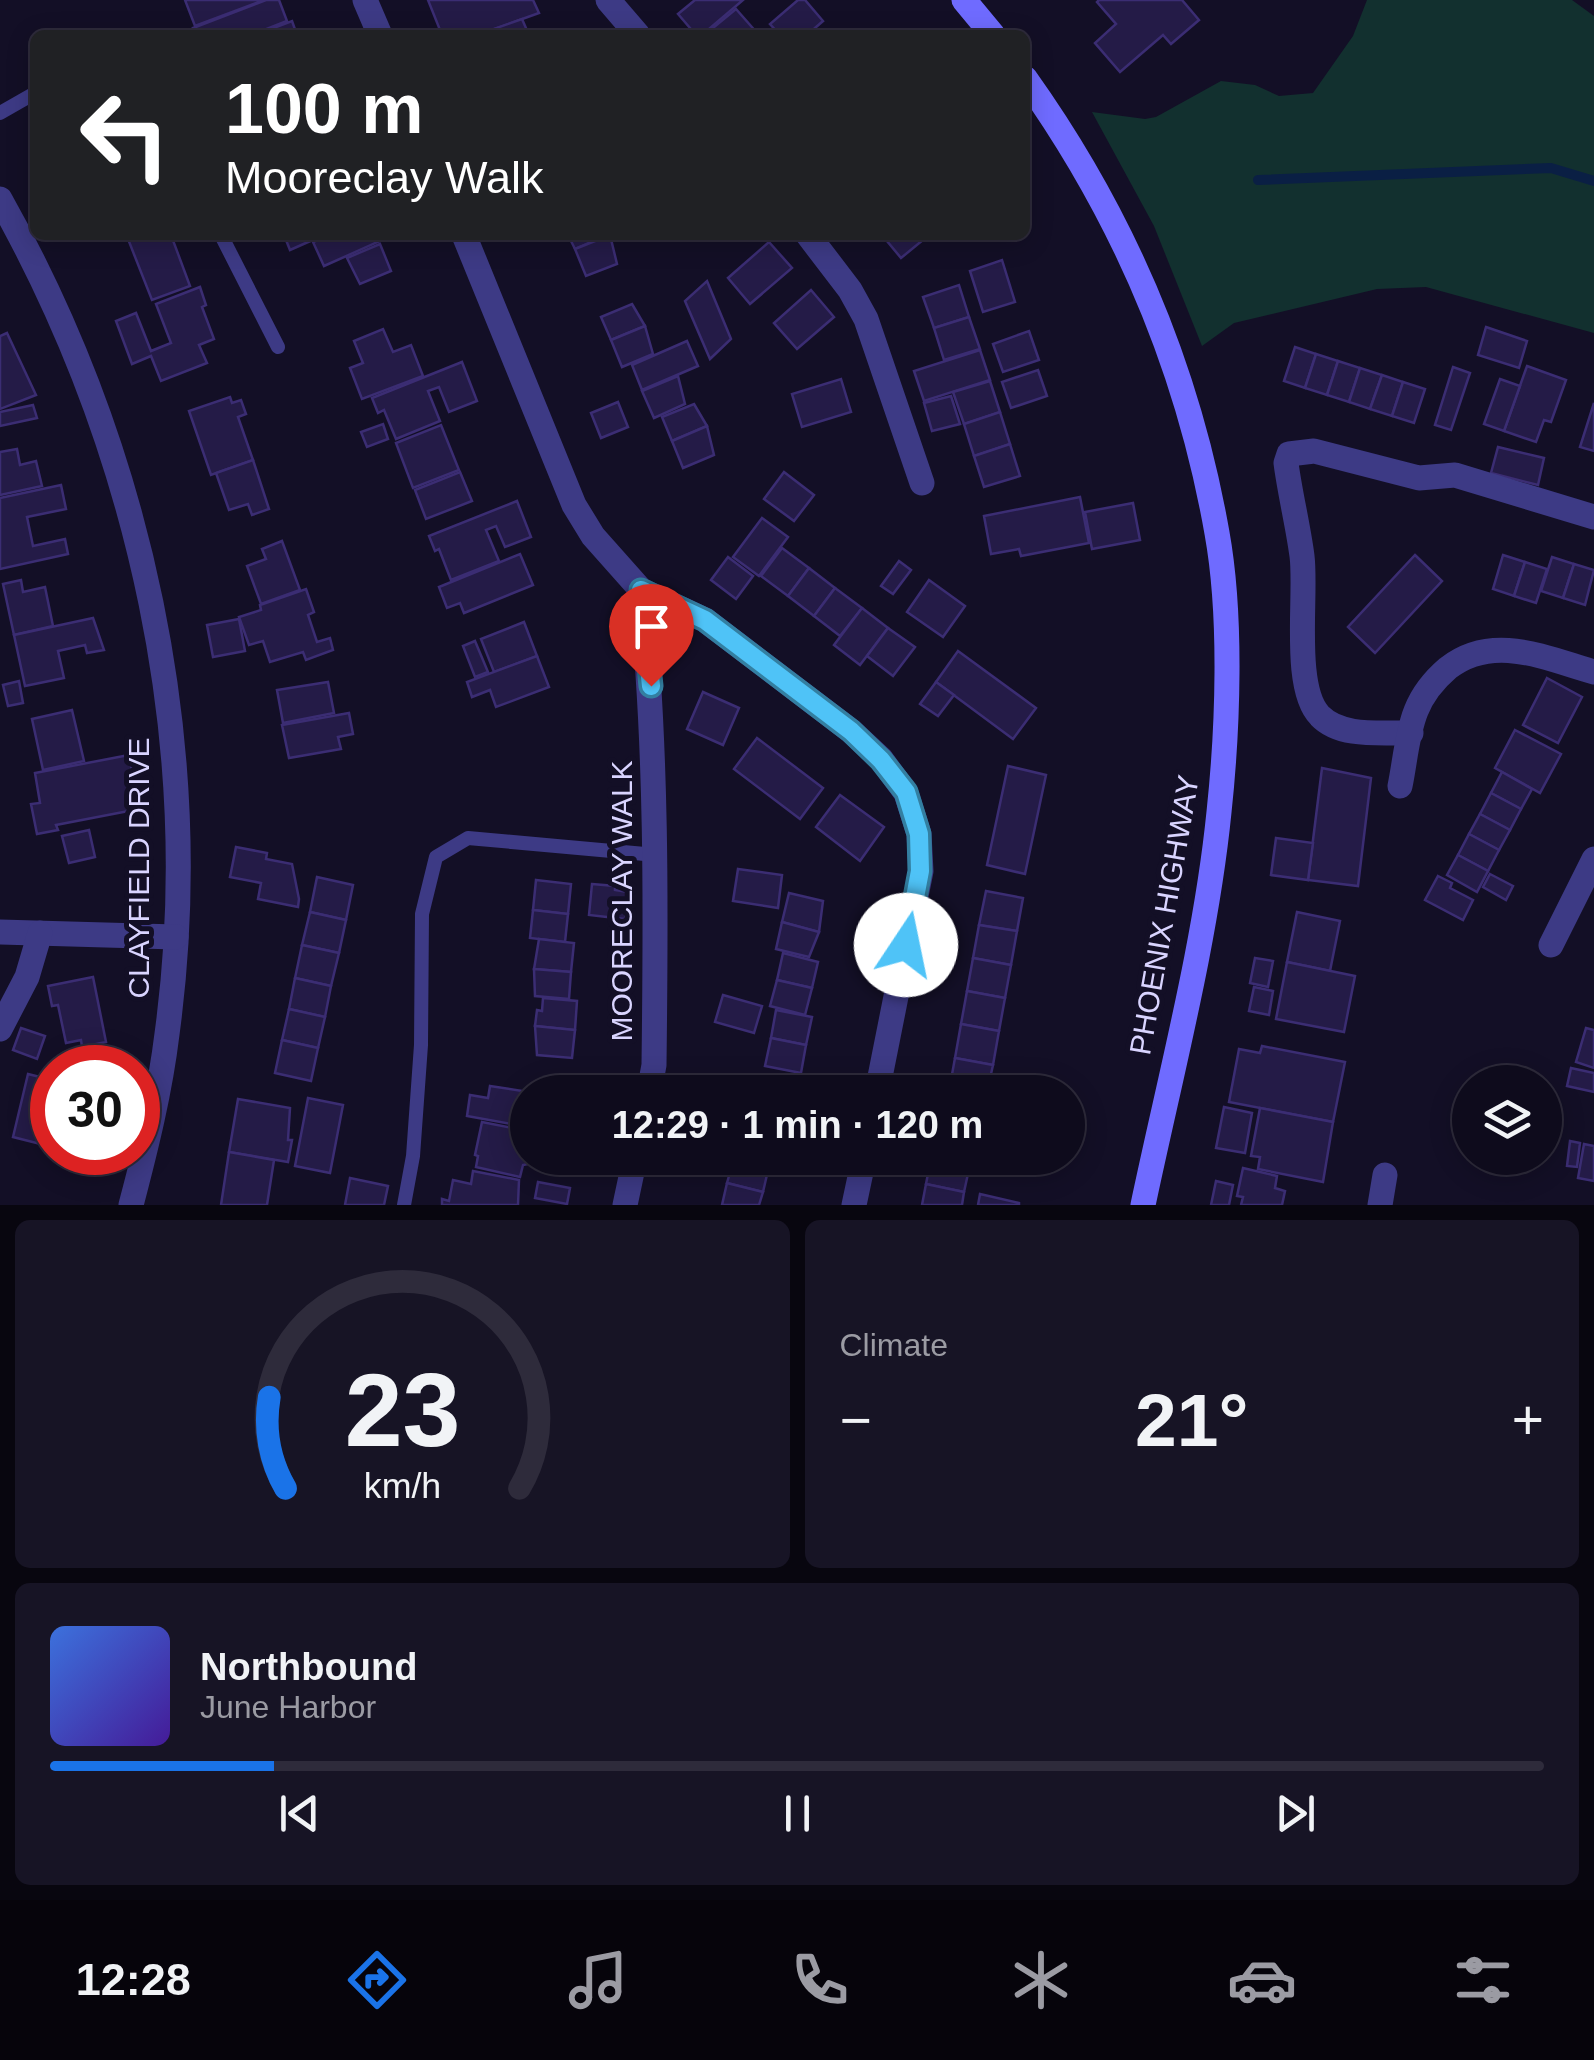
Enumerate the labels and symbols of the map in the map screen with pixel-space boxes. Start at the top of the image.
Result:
pin [609,584,694,687]
street label: CLAYFIELD DRIVE [122,737,155,999]
street label: MOORECLAY WALK [605,760,638,1042]
street label: PHOENIX HIGHWAY [1123,773,1205,1057]
position arrow [854,893,958,997]
speed limit sign: 30 [30,1045,160,1175]

